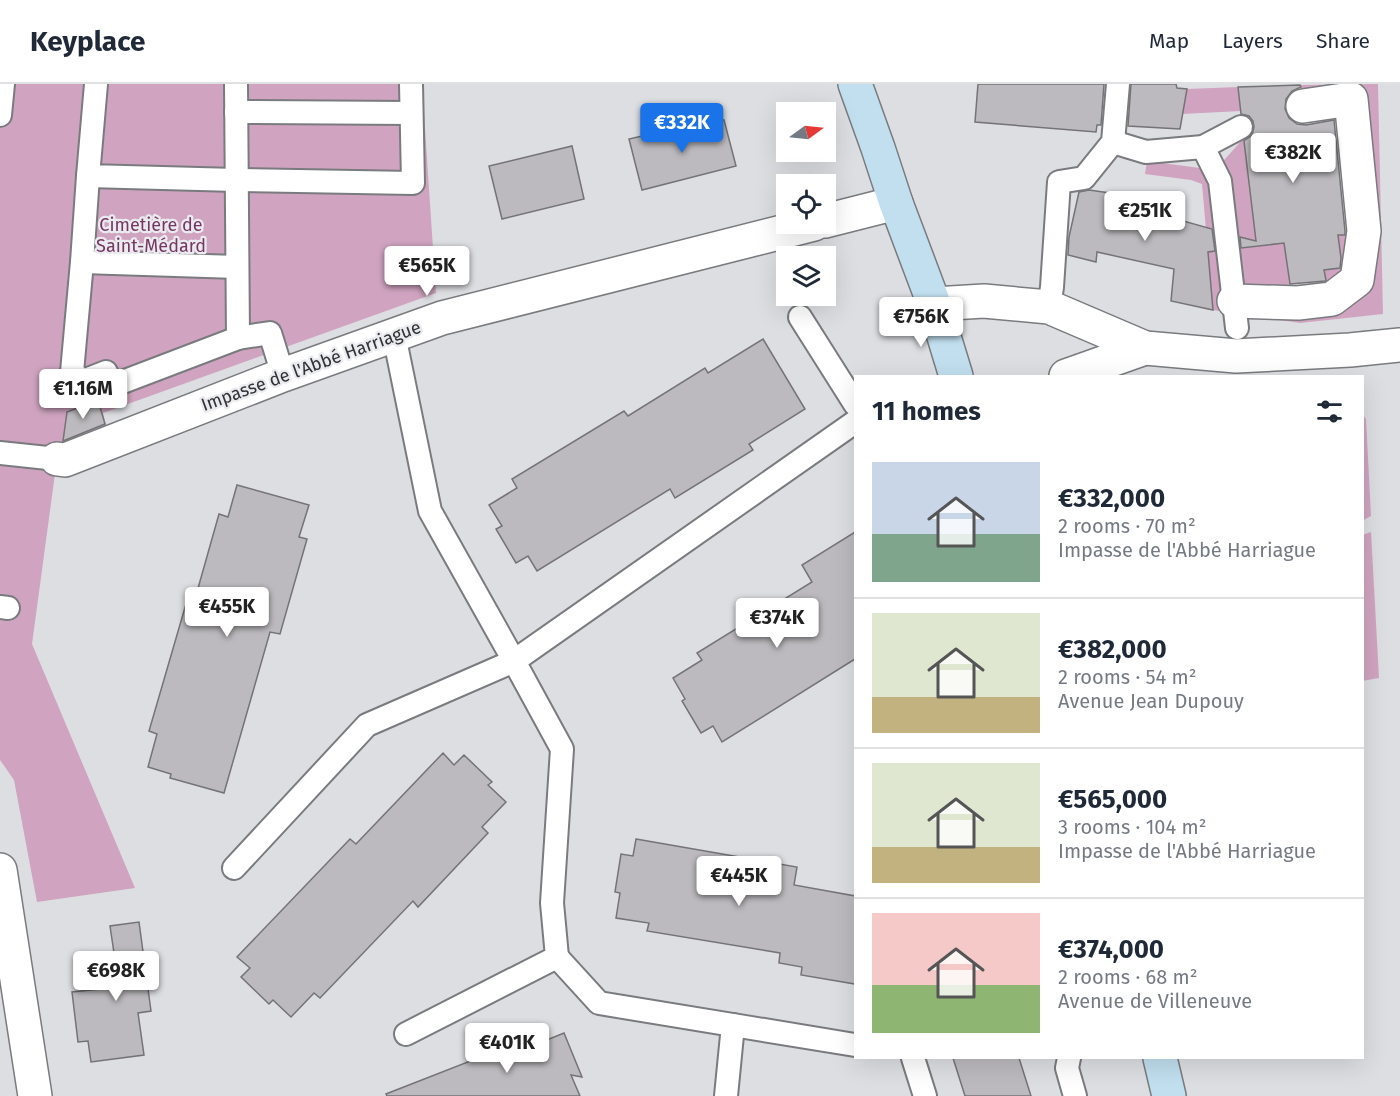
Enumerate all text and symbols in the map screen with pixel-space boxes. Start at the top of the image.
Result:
text: Keyplace [30,25,146,58]
text: Map [1149,28,1189,54]
text: Layers [1222,28,1283,54]
text: Share [1316,28,1370,54]
north arrow [776,102,836,162]
map controls [776,102,836,306]
pin: €332K [640,103,724,154]
text: €332K [654,110,710,134]
pin: €382K [1251,133,1335,184]
text: €382K [1265,140,1321,164]
button: locate [776,174,836,234]
pin: €251K [1103,191,1187,242]
text: €251K [1118,198,1172,222]
park label: Cimetière de Saint-Médard [96,214,206,257]
pin: €565K [385,246,469,297]
button: layers [776,246,836,306]
text: €565K [398,253,456,277]
pin: €756K [879,297,963,348]
text: €756K [893,304,949,328]
street label: Impasse de l'Abbé Harriague [198,316,424,416]
pin: €1.16M [34,369,132,420]
text: €1.16M [53,376,113,400]
icon: filters [1313,395,1346,428]
text: 11 homes [872,396,981,427]
text: €332,000 [1058,483,1165,514]
icon: home [920,486,992,558]
text: 2 rooms · 70 m² [1058,514,1196,538]
text: Impasse de l'Abbé Harriague [1058,538,1316,562]
pin: €455K [185,587,269,638]
text: €455K [199,594,255,618]
pin: €374K [735,598,819,649]
text: €374K [750,605,804,629]
text: €382,000 [1058,634,1167,665]
icon: home [920,637,992,709]
text: 2 rooms · 54 m² [1058,665,1197,689]
text: Avenue Jean Dupouy [1058,689,1244,713]
text: €565,000 [1058,784,1167,815]
icon: home [920,787,992,859]
text: 3 rooms · 104 m² [1058,815,1206,839]
text: Impasse de l'Abbé Harriague [1058,839,1316,863]
pin: €445K [697,856,781,907]
text: €445K [711,863,767,887]
text: €374,000 [1058,934,1164,965]
icon: home [920,937,992,1009]
pin: €698K [74,951,158,1002]
text: €698K [87,958,145,982]
text: 2 rooms · 68 m² [1058,965,1198,989]
text: Avenue de Villeneuve [1058,989,1252,1013]
pin: €401K [465,1023,549,1074]
text: €401K [479,1030,535,1054]

